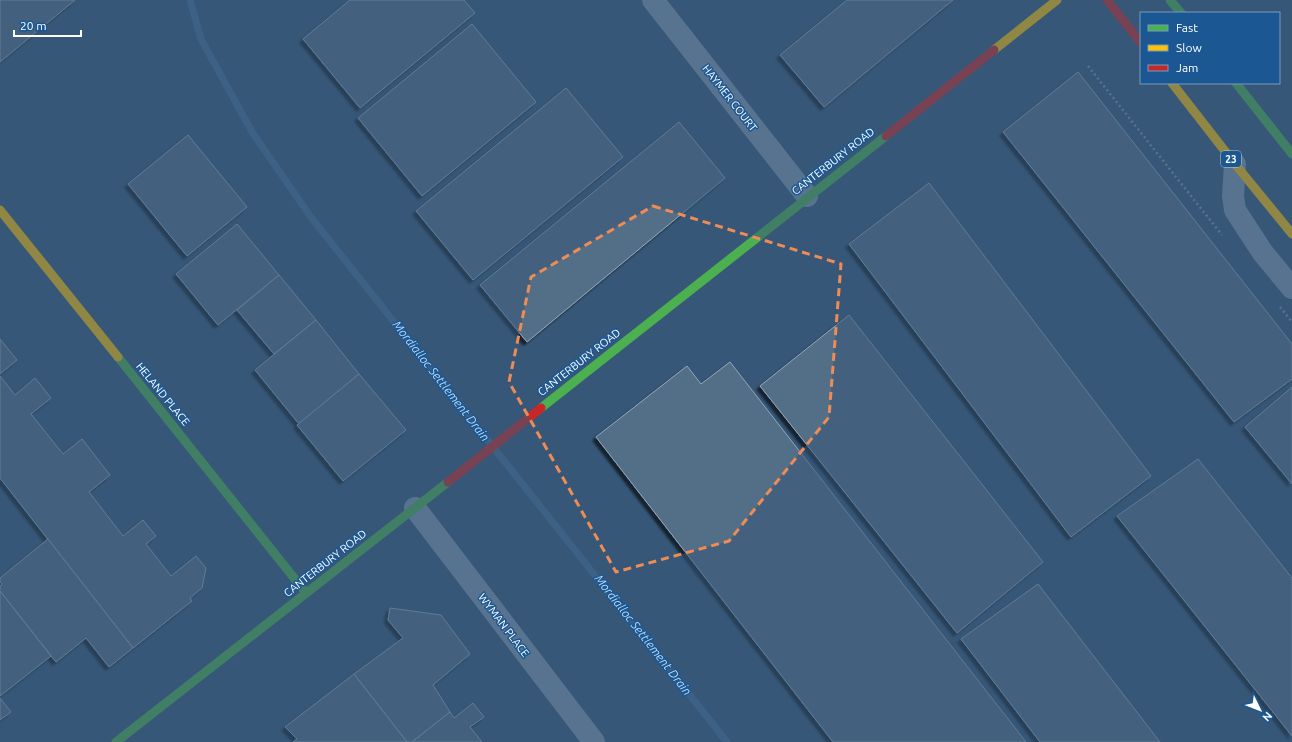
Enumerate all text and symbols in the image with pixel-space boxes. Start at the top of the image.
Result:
scale bar [14,12,81,38]
legend [1140,12,1280,84]
text: 20 m [20,19,47,32]
text: Fast [1176,21,1198,34]
text: Slow [1176,41,1202,54]
text: Jam [1176,61,1198,74]
street label: HAYMER COURT [700,62,760,134]
street label: CANTERBURY ROAD [789,125,877,197]
road number: 23 [1221,151,1241,167]
water label: Mordialloc Settlement Drain [390,318,492,443]
street label: CANTERBURY ROAD [535,326,623,398]
street label: HELAND PLACE [134,360,192,428]
street label: CANTERBURY ROAD [281,527,369,599]
water label: Mordialloc Settlement Drain [592,572,694,697]
street label: WYMAN PLACE [476,591,532,659]
north arrow [1240,690,1280,730]
text: N [1260,710,1275,724]

